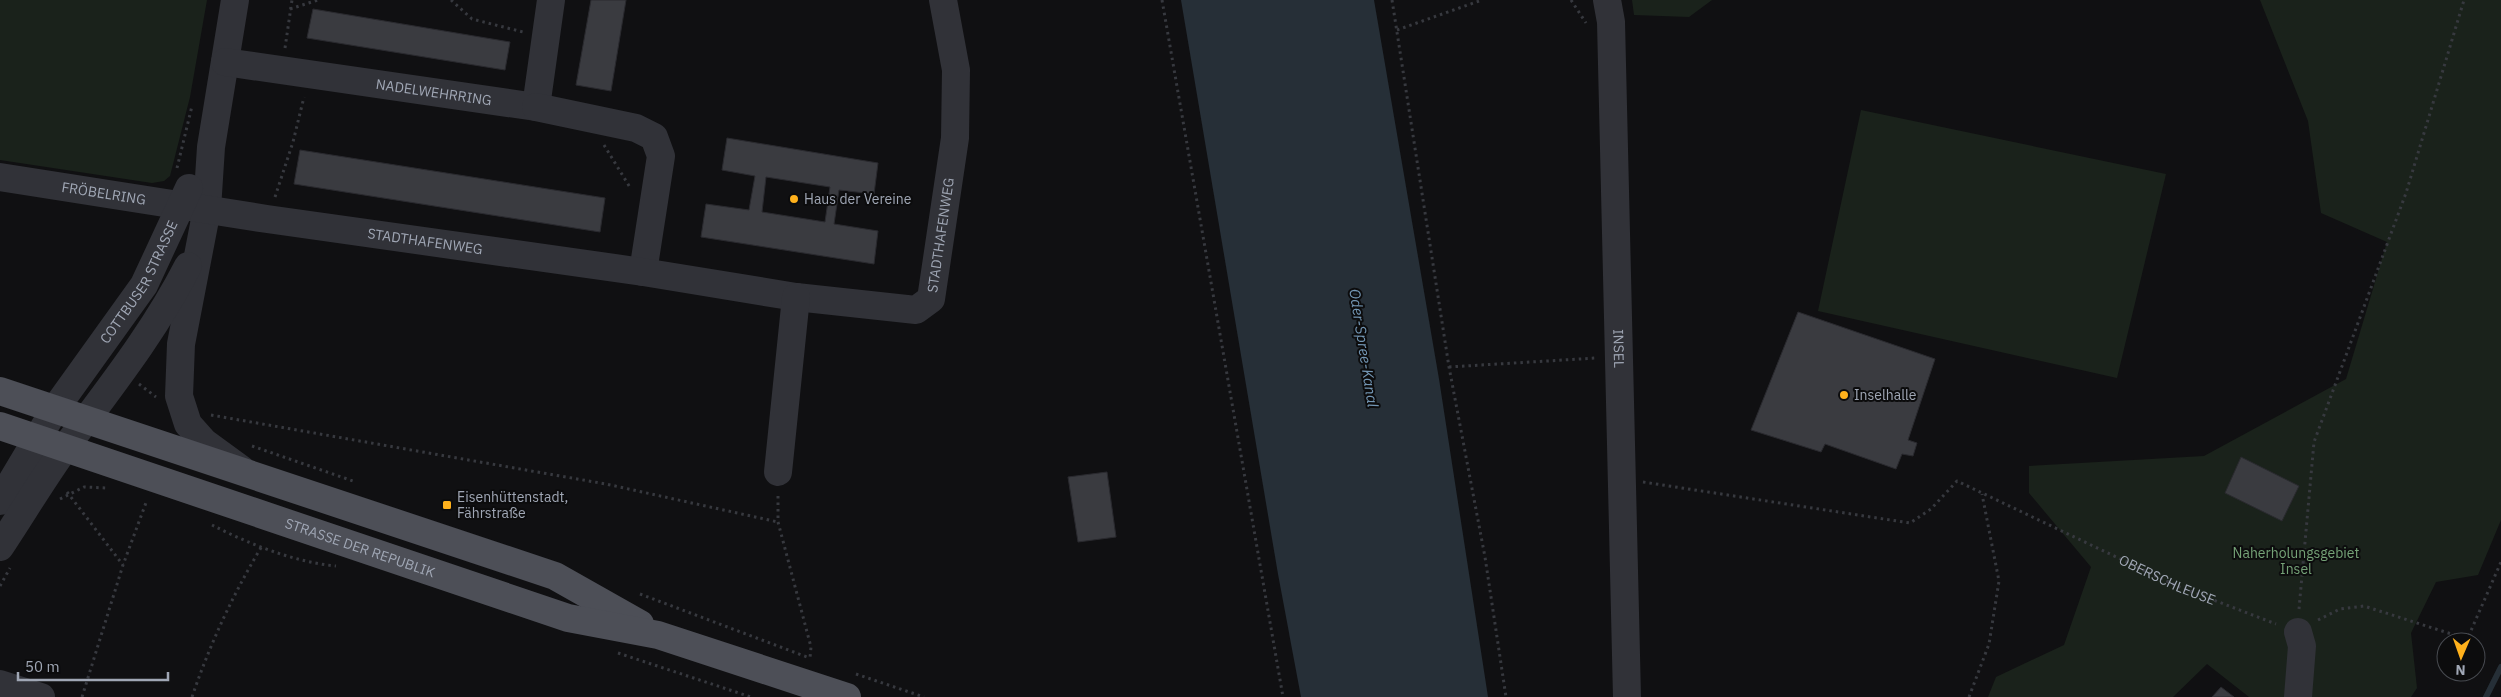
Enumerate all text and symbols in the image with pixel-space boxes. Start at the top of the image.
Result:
street label: NADELWEHRRING [375,75,493,109]
street label: STADTHAFENWEG [923,176,958,294]
street label: FRÖBELRING [60,178,147,209]
place label: Haus der Vereine [804,190,912,208]
marker: Haus der Vereine [788,193,800,205]
street label: COTTBUSER STRASSE [96,218,182,347]
street label: STADTHAFENWEG [366,224,484,258]
water label: Oder-Spree-Kanal [1345,287,1383,409]
street label: INSEL [1609,329,1628,368]
place label: Inselhalle [1854,386,1917,404]
marker: Inselhalle [1838,389,1850,401]
place label: Eisenhüttenstadt, Fährstraße [457,488,568,522]
marker: Eisenhüttenstadt, Fährstraße [441,499,453,511]
street label: STRASSE DER REPUBLIK [283,514,437,581]
park label: Naherholungsgebiet Insel [2233,544,2360,578]
street label: OBERSCHLEUSE [2116,551,2218,609]
north arrow [2436,632,2486,682]
scale bar [18,650,168,682]
text: 50 m [25,657,60,676]
text: N [2455,661,2466,679]

